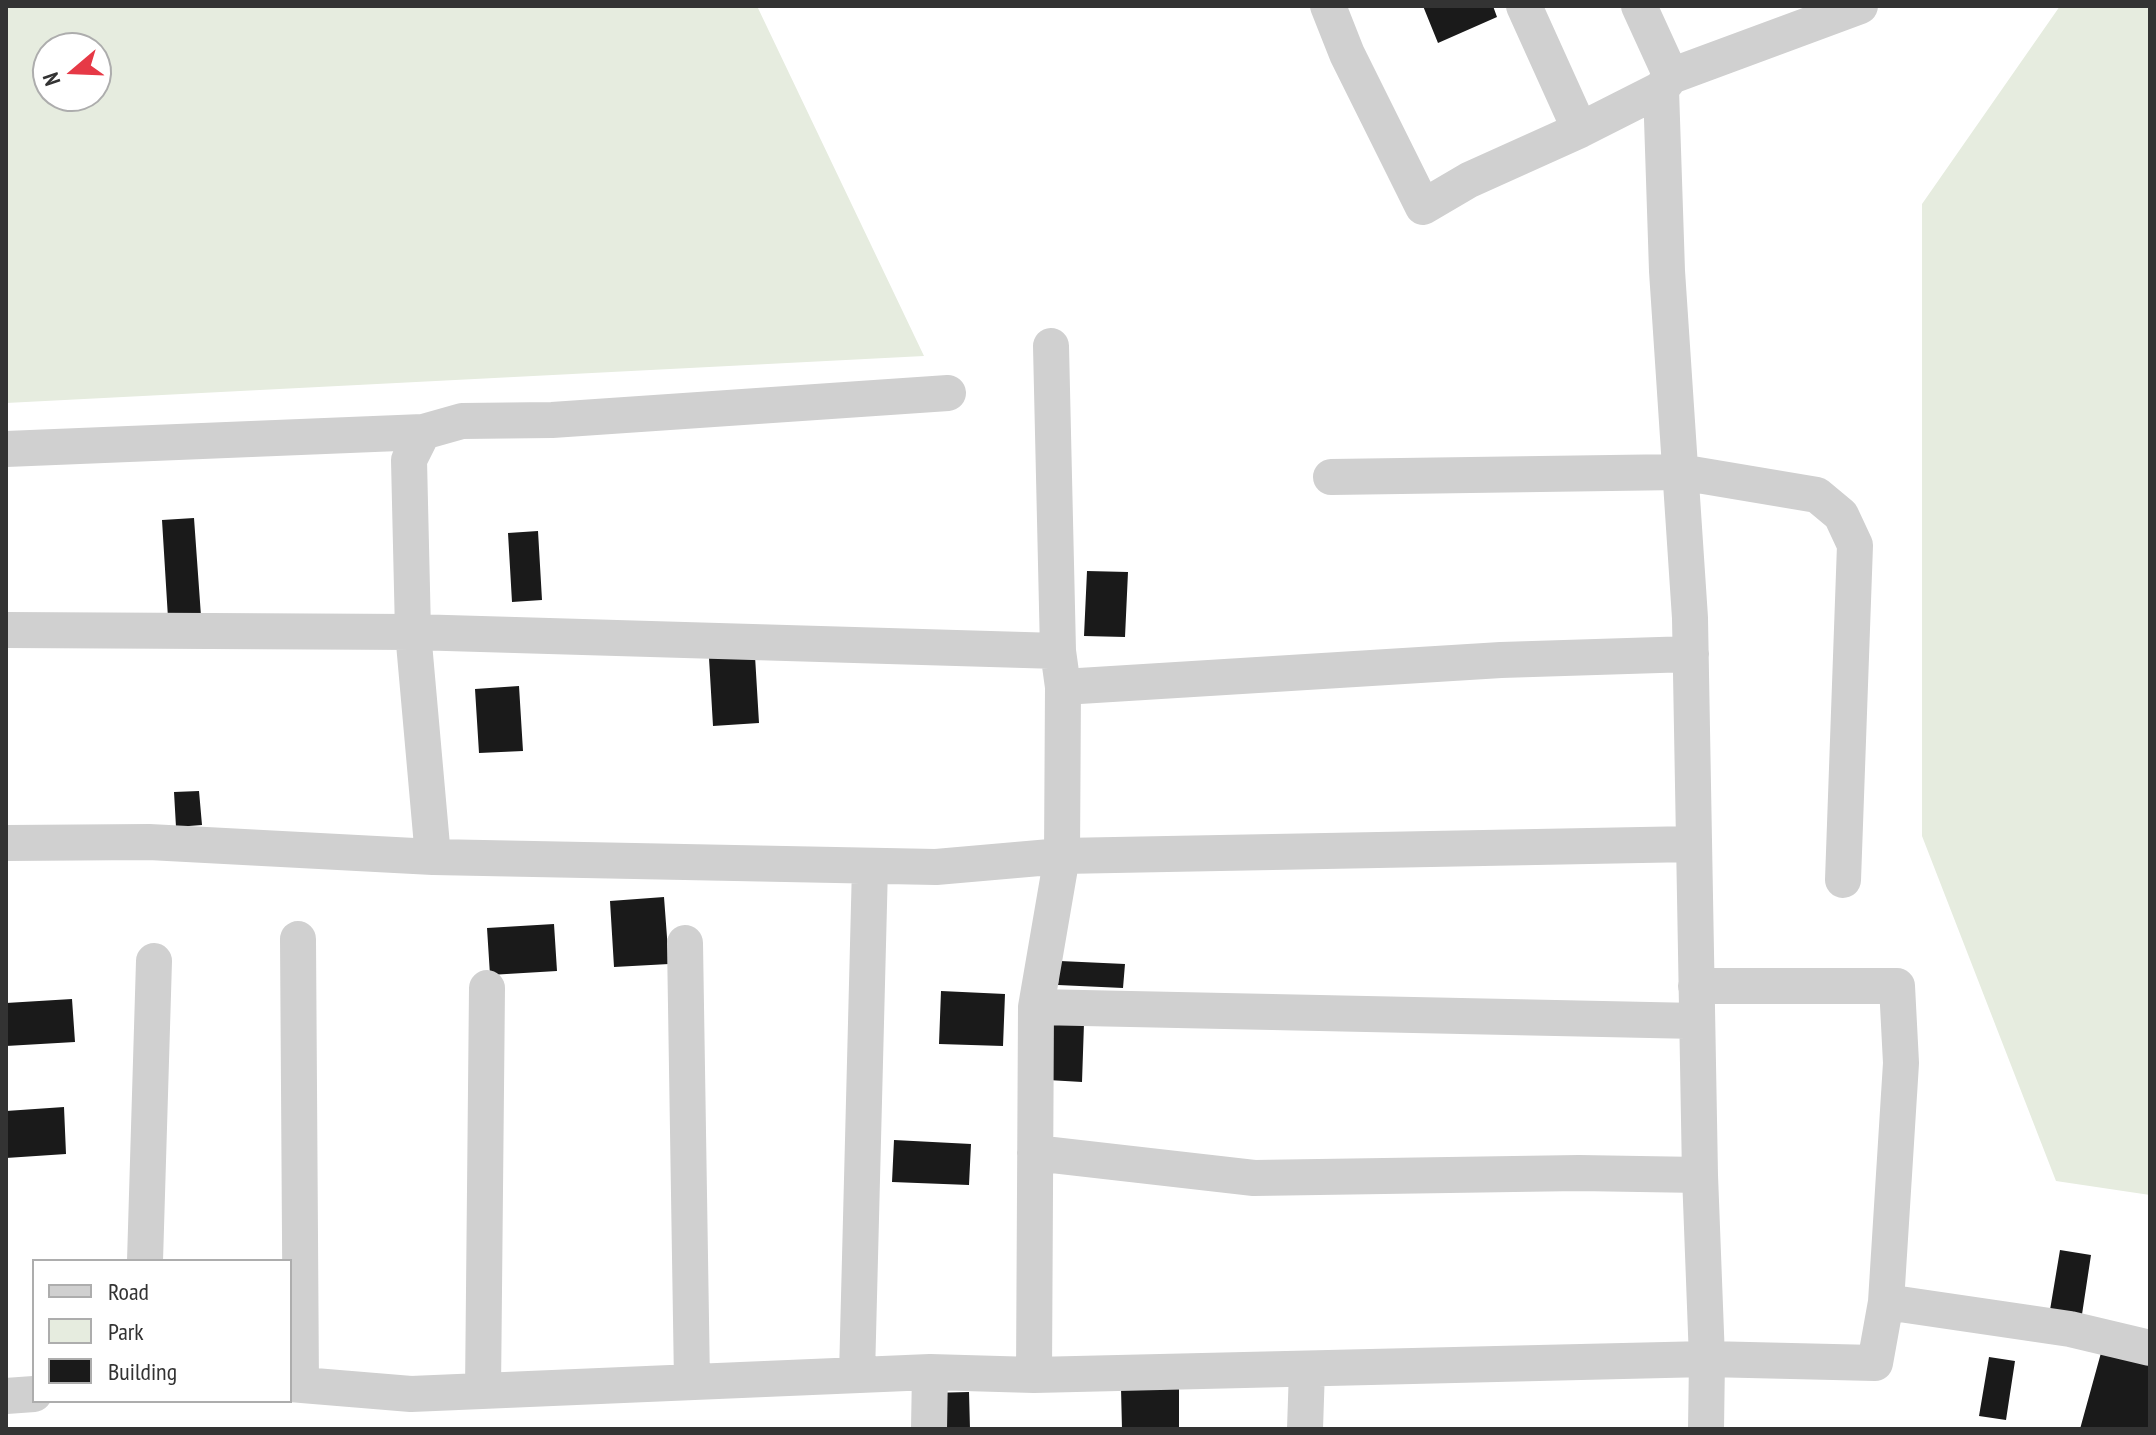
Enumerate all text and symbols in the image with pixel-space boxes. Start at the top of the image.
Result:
north arrow [32,32,112,112]
text: N [36,69,66,89]
legend [32,1259,292,1403]
text: Road [108,1276,149,1307]
text: Park [108,1316,144,1347]
text: Building [108,1356,177,1387]

